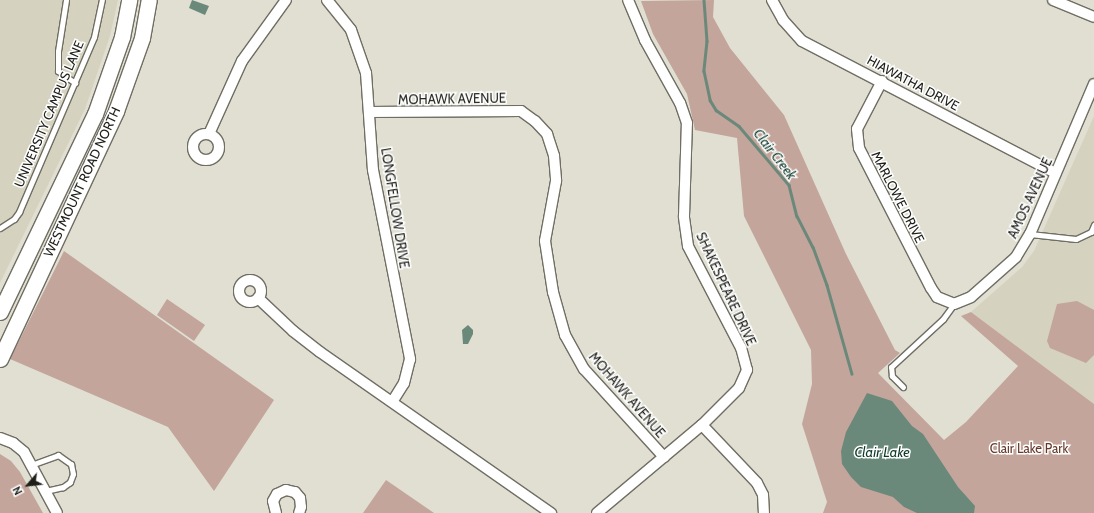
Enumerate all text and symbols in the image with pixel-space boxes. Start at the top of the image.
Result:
street label: UNIVERSITY CAMPUS LANE [11,38,87,190]
street label: HIAWATHA DRIVE [864,52,962,114]
street label: MOHAWK AVENUE [398,90,506,108]
street label: WESTMOUNT ROAD NORTH [40,105,124,259]
water label: Clair Creek [750,125,800,183]
street label: LONGFELLOW DRIVE [378,147,412,269]
street label: MARLOWE DRIVE [868,149,928,245]
street label: AMOS AVENUE [1004,155,1056,241]
street label: SHAKESPEARE DRIVE [693,230,759,348]
street label: MOHAWK AVENUE [586,349,668,441]
park label: Clair Lake Park [990,440,1068,456]
water label: Clair Lake [854,444,910,460]
north arrow [8,465,48,505]
text: N [9,484,25,497]

